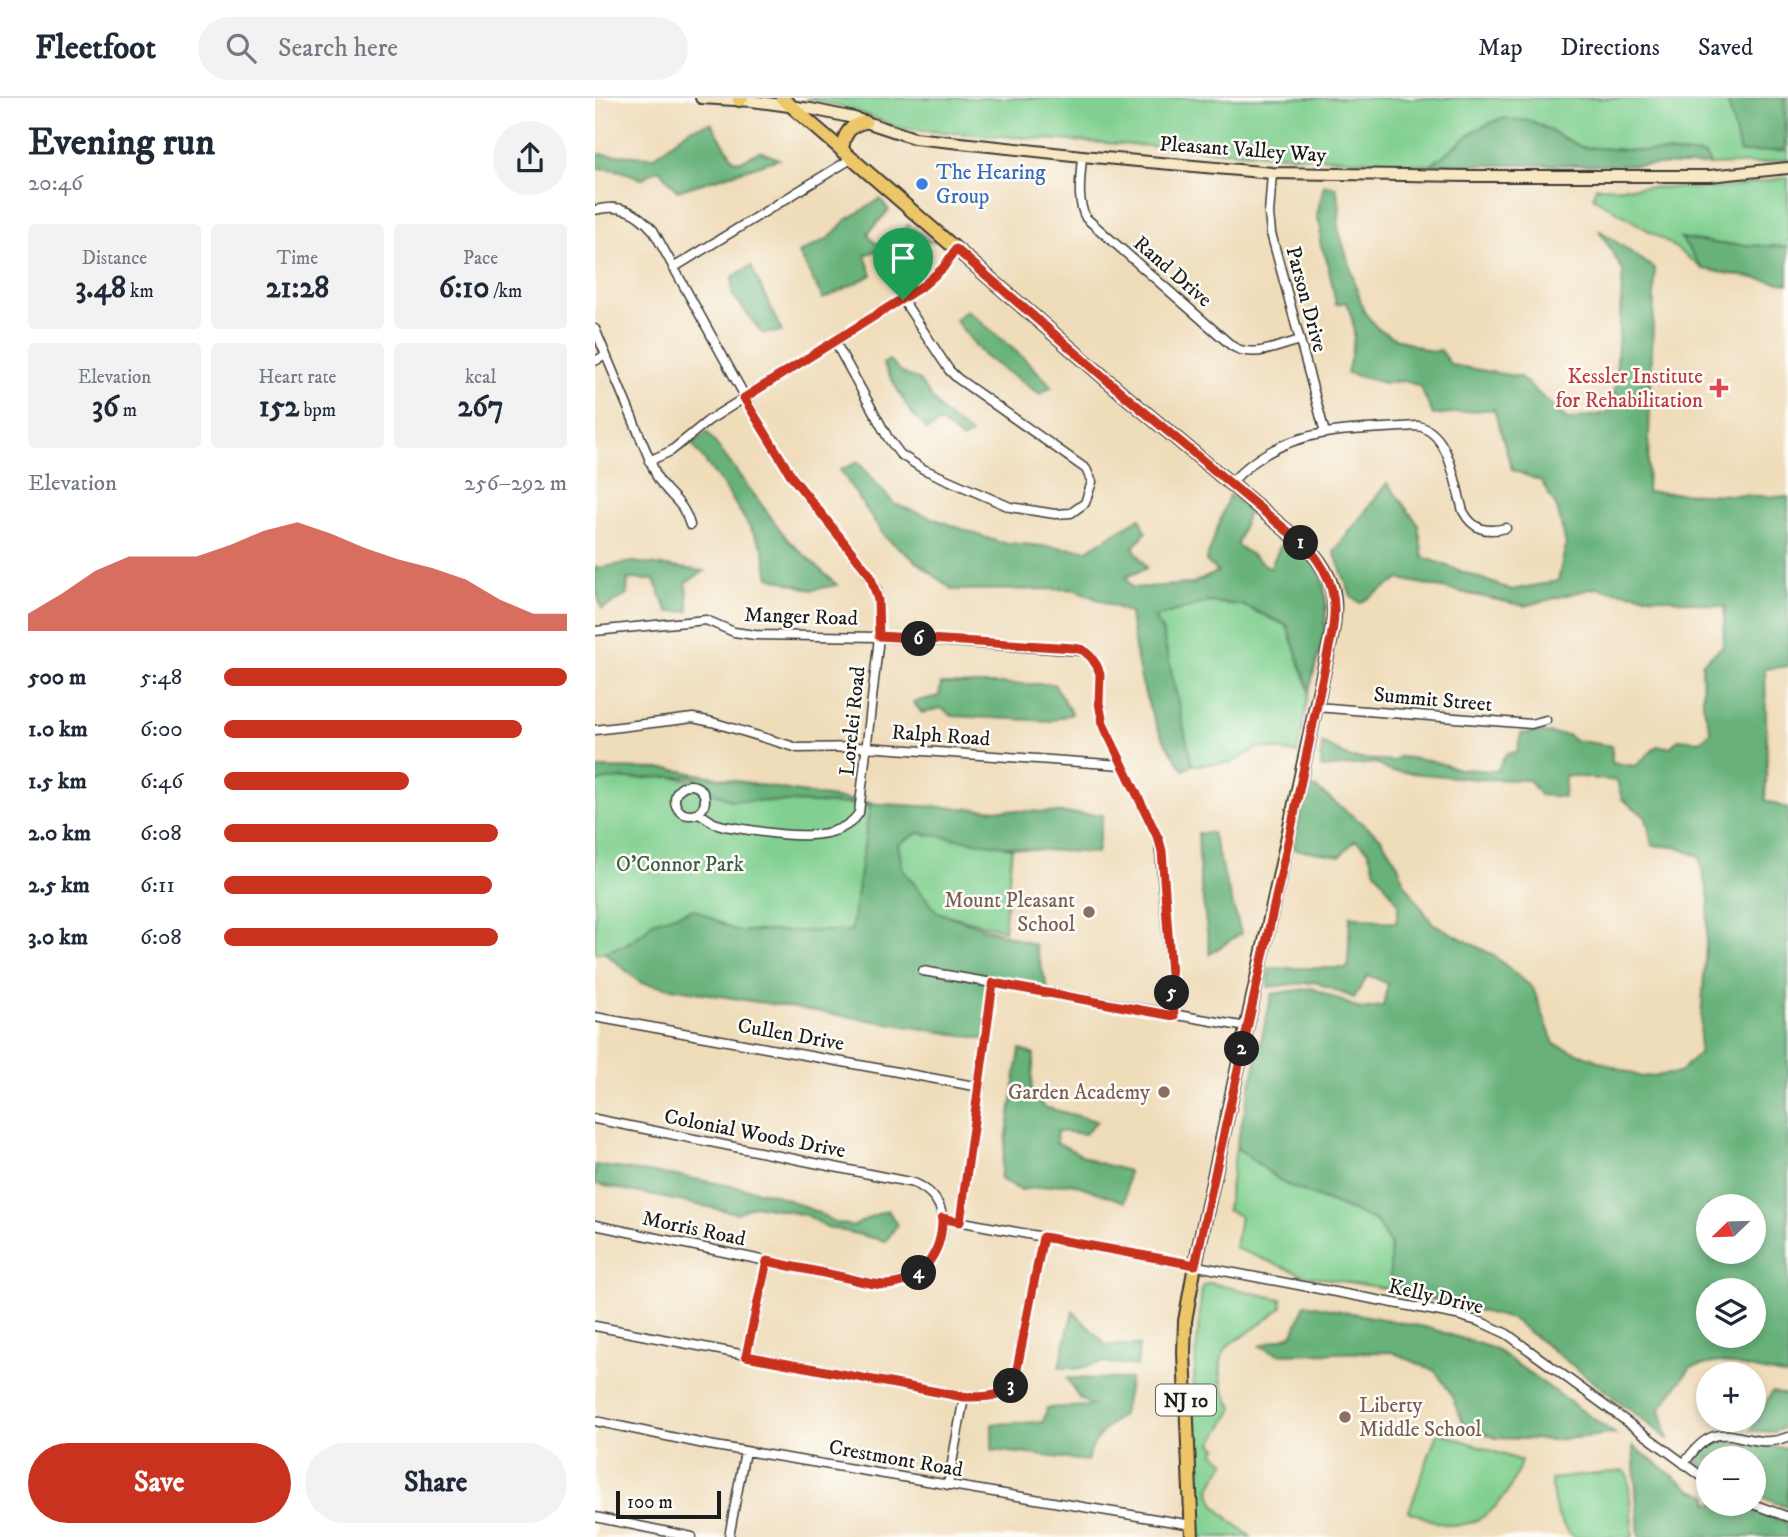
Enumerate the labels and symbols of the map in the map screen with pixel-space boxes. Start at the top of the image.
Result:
street label: Pleasant Valley Way [1159,131,1328,169]
place label: The Hearing Group [936,160,1046,210]
marker: The Hearing Group [914,176,930,192]
pin [873,228,933,300]
street label: Rand Drive [1128,231,1217,313]
street label: Parson Drive [1279,244,1333,355]
place label: Kessler Institute for Rehabilitation [1556,364,1703,414]
marker: Kessler Institute for Rehabilitation [1709,378,1729,398]
pin: 1 [1283,526,1319,560]
street label: Manger Road [744,602,859,632]
pin: 6 [901,622,937,656]
street label: Lorelei Road [834,664,872,777]
street label: Summit Street [1373,682,1494,718]
street label: Ralph Road [891,720,992,752]
park label: O'Connor Park [616,852,745,878]
place label: Mount Pleasant School [944,888,1076,938]
marker: Mount Pleasant School [1081,904,1097,920]
pin: 5 [1155,976,1189,1010]
street label: Cullen Drive [736,1013,846,1057]
pin: 2 [1225,1032,1259,1066]
place label: Garden Academy [1008,1080,1151,1106]
marker: Garden Academy [1156,1084,1172,1100]
street label: Colonial Woods Drive [662,1104,848,1164]
north arrow [1696,1194,1766,1264]
street label: Morris Road [640,1205,748,1253]
pin: 4 [901,1256,937,1290]
street label: Kelly Drive [1386,1273,1486,1321]
pin: 3 [993,1368,1029,1404]
road number: NJ 10 [1156,1384,1216,1416]
place label: Liberty Middle School [1359,1393,1482,1443]
marker: Liberty Middle School [1337,1409,1353,1425]
street label: Crestmont Road [827,1434,965,1484]
scale bar [616,1488,721,1520]

